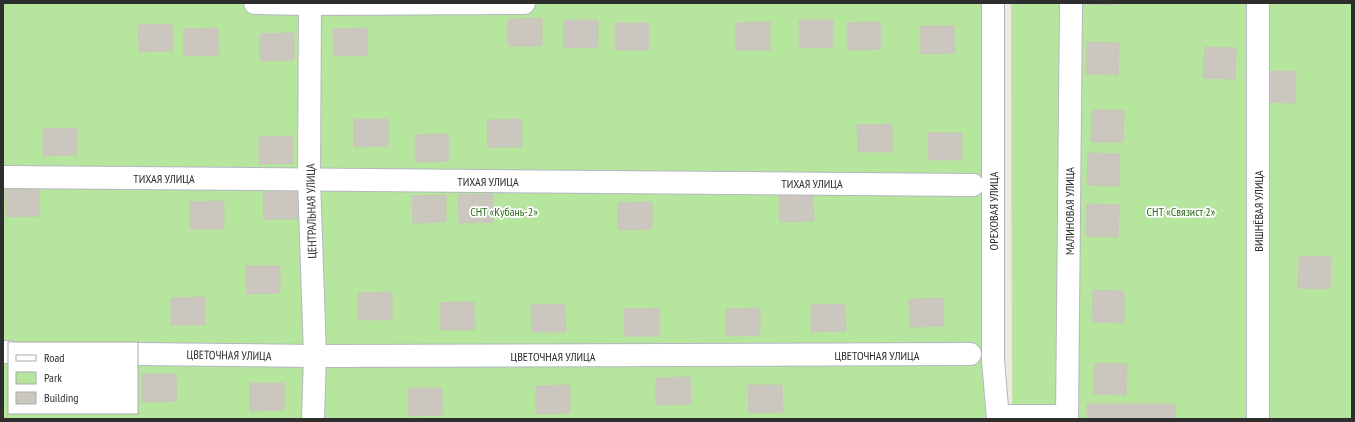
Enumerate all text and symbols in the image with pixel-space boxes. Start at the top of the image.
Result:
street label: ЦЕНТРАЛЬНАЯ УЛИЦА [303,163,319,259]
street label: МАЛИНОВАЯ УЛИЦА [1062,167,1077,255]
street label: ВИШНЁВАЯ УЛИЦА [1251,170,1266,252]
street label: ТИХАЯ УЛИЦА [133,171,195,186]
street label: ОРЕХОВАЯ УЛИЦА [986,171,1001,250]
street label: ТИХАЯ УЛИЦА [457,174,519,189]
street label: ТИХАЯ УЛИЦА [781,176,843,191]
park label: СНТ «Кубань-2» [470,204,538,219]
park label: СНТ «Связист 2» [1147,204,1216,219]
legend [8,342,138,414]
street label: ЦВЕТОЧНАЯ УЛИЦА [186,347,272,363]
street label: ЦВЕТОЧНАЯ УЛИЦА [835,348,920,363]
street label: ЦВЕТОЧНАЯ УЛИЦА [511,349,596,364]
text: Road [44,350,64,365]
text: Park [44,370,62,385]
text: Building [44,390,79,405]

